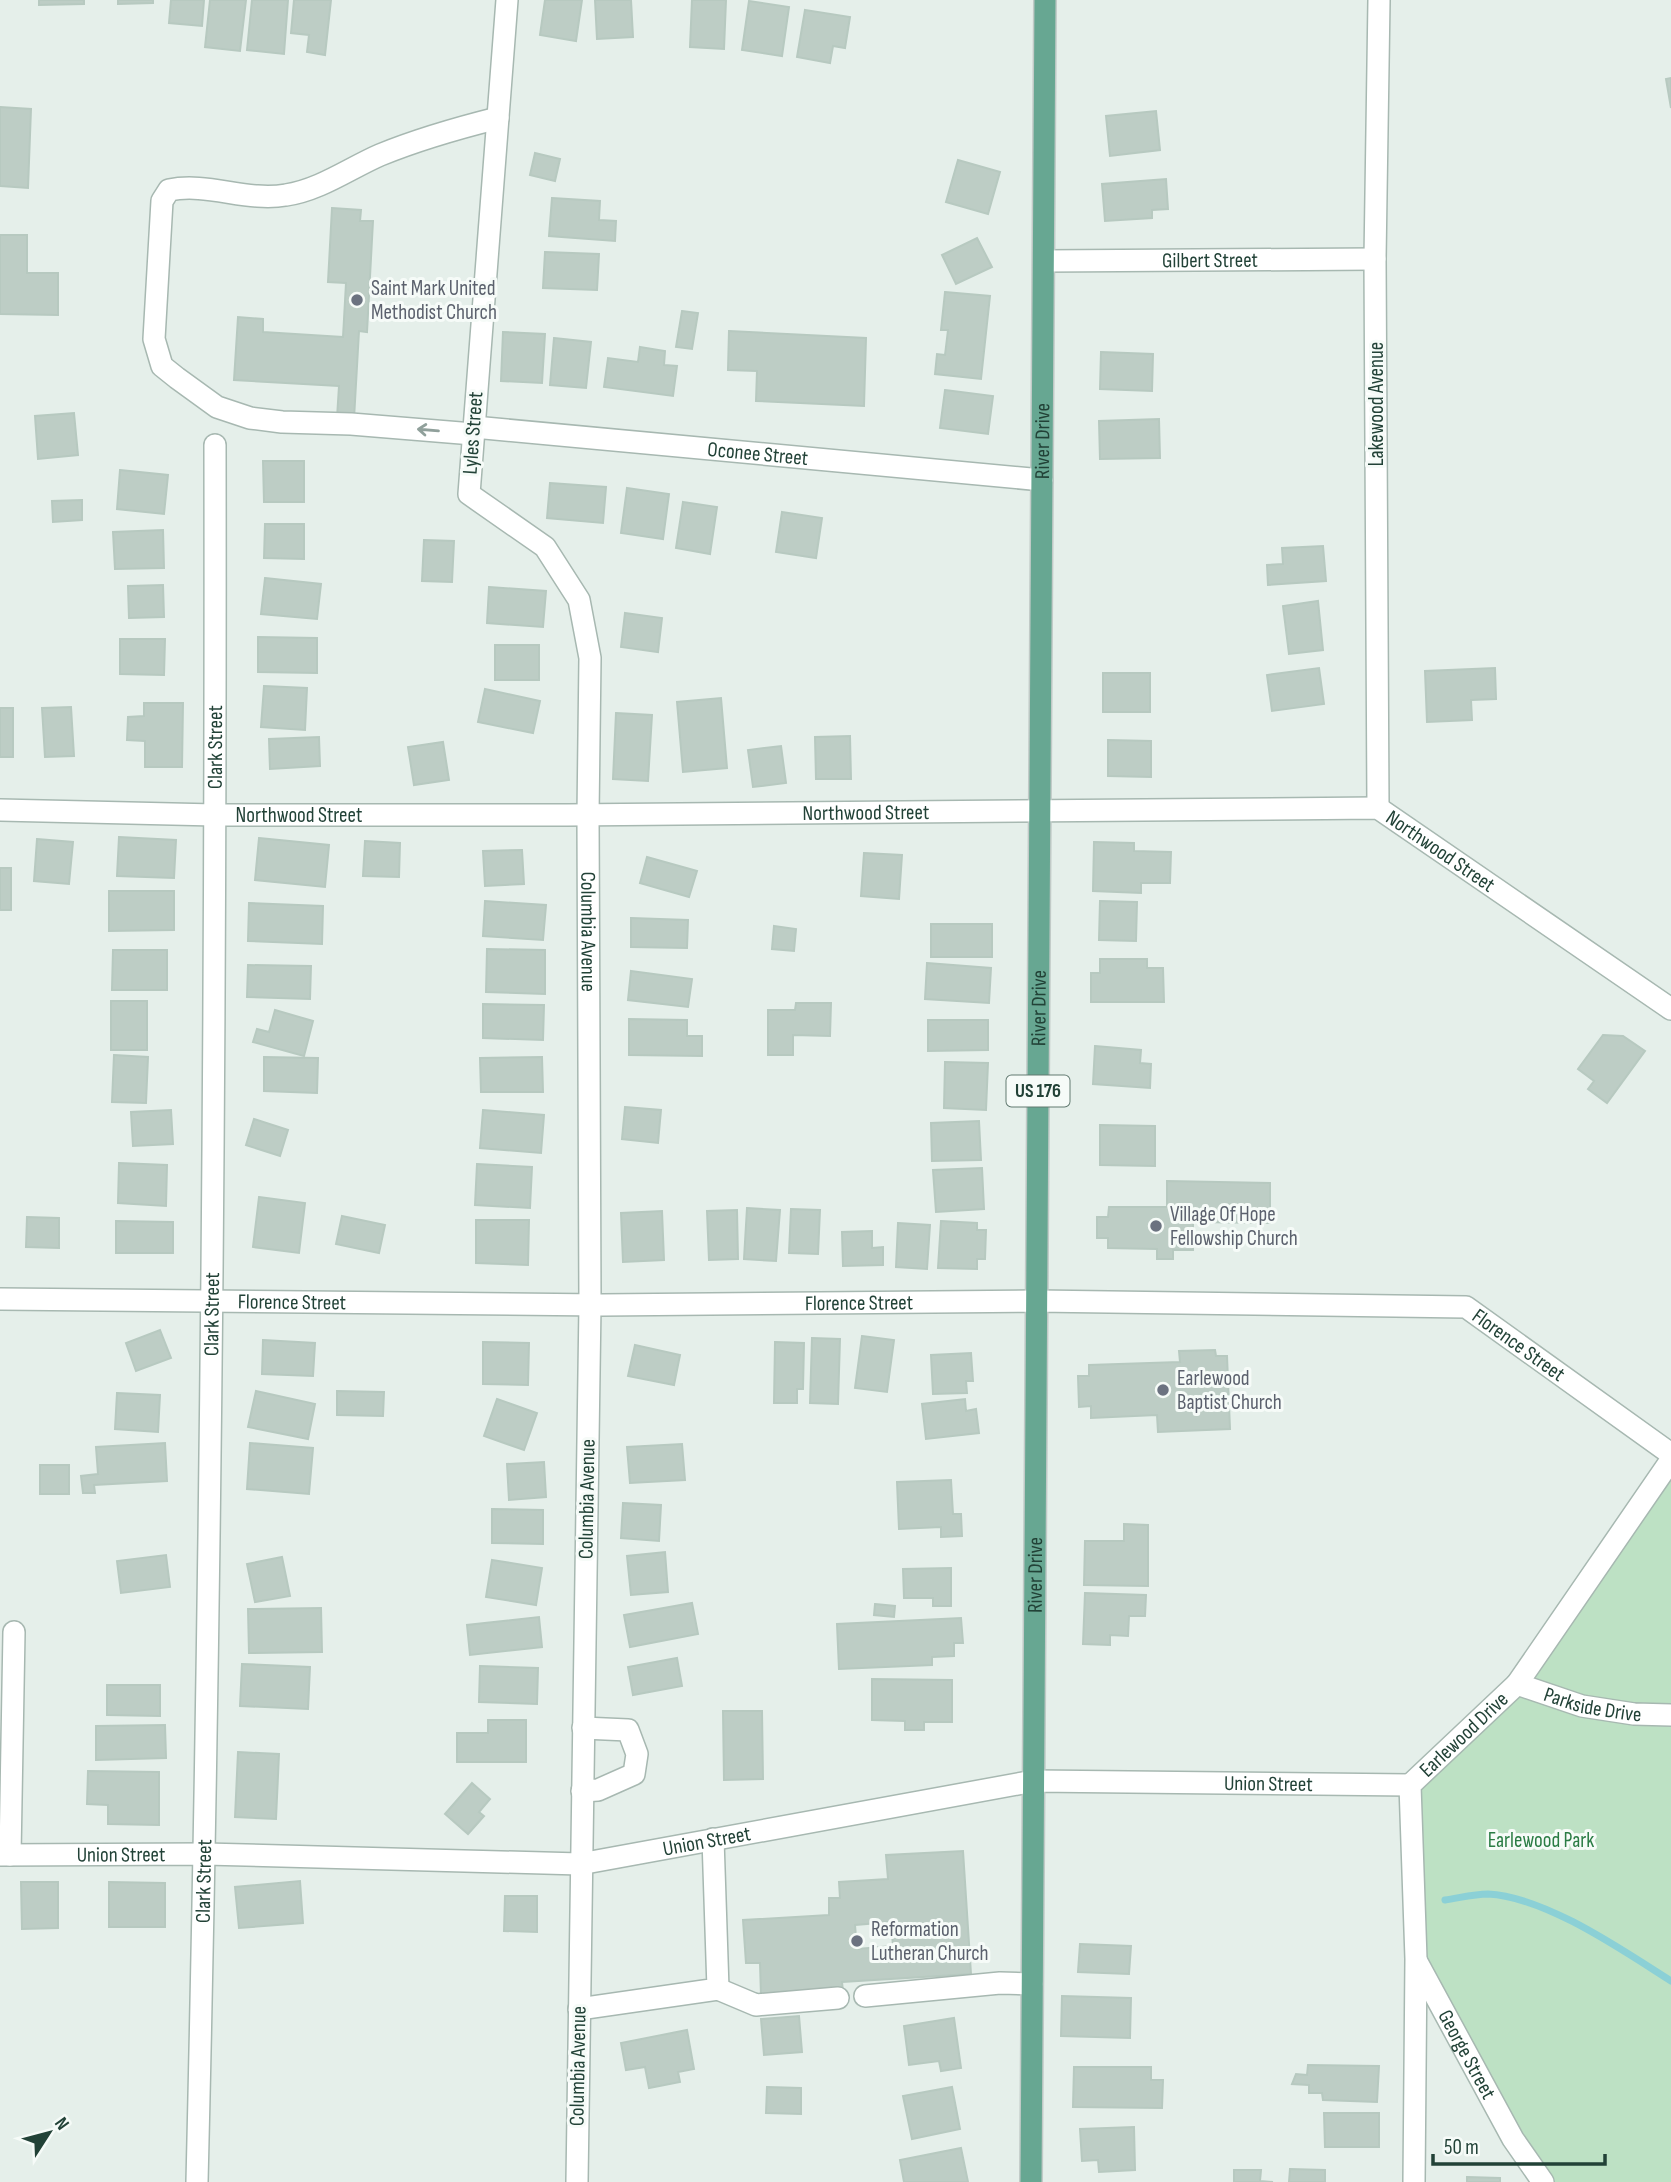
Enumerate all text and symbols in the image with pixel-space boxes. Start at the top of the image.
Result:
street label: Gilbert Street [1162,247,1258,273]
place label: Saint Mark United Methodist Church [371,276,497,325]
marker: Saint Mark United Methodist Church [349,292,365,308]
street label: Lakewood Avenue [1364,342,1389,466]
street label: Lyles Street [458,391,488,475]
street label: River Drive [1029,403,1055,479]
one-way arrow [417,424,439,437]
street label: Oconee Street [706,436,809,471]
street label: Clark Street [202,705,228,789]
street label: Northwood Street [802,799,929,825]
street label: Northwood Street [236,803,362,828]
street label: Northwood Street [1381,805,1500,897]
street label: Columbia Avenue [576,872,601,992]
street label: River Drive [1026,970,1051,1046]
road number: US 176 [1006,1076,1070,1106]
place label: Village Of Hope Fellowship Church [1170,1202,1298,1251]
marker: Village Of Hope Fellowship Church [1148,1218,1164,1234]
street label: Clark Street [199,1272,225,1356]
street label: Florence Street [238,1289,346,1315]
street label: Florence Street [805,1290,913,1316]
street label: Florence Street [1467,1303,1570,1387]
place label: Earlewood Baptist Church [1177,1366,1282,1415]
marker: Earlewood Baptist Church [1155,1382,1171,1398]
street label: Columbia Avenue [573,1439,601,1559]
street label: River Drive [1022,1537,1048,1613]
street label: Parkside Drive [1541,1682,1642,1727]
street label: Earlewood Drive [1414,1687,1513,1782]
street label: Union Street [1224,1771,1313,1796]
street label: Union Street [661,1821,753,1861]
park label: Earlewood Park [1488,1828,1594,1853]
street label: Clark Street [190,1839,217,1923]
street label: Union Street [77,1842,165,1867]
place label: Reformation Lutheran Church [871,1917,989,1966]
marker: Reformation Lutheran Church [849,1933,865,1949]
street label: George Street [1433,2005,1501,2103]
street label: Columbia Avenue [564,2006,592,2126]
north arrow [14,2098,84,2168]
text: N [49,2113,74,2135]
scale bar [1433,2122,1604,2166]
text: 50 m [1444,2135,1479,2160]

